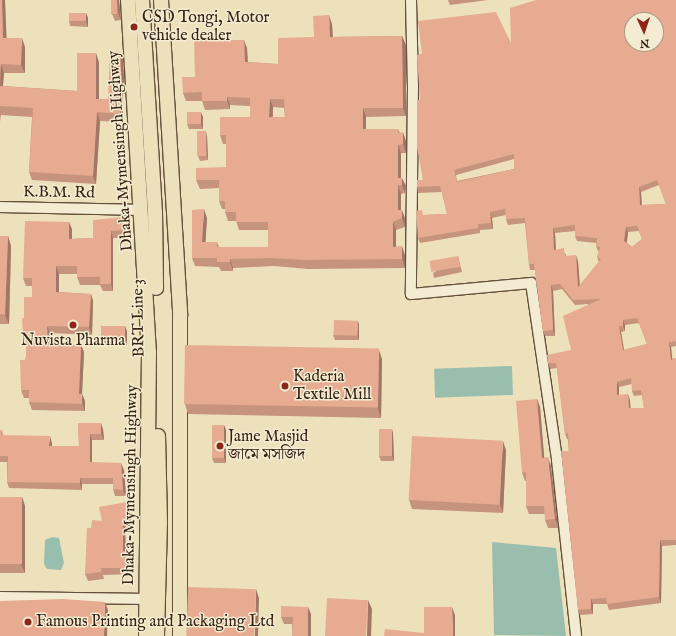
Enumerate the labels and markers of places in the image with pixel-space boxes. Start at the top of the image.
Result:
place label: CSD Tongi, Motor vehicle dealer [142,8,269,46]
marker: CSD Tongi, Motor vehicle dealer [129,22,139,32]
marker: Nuvista Pharma [68,320,78,330]
place label: Nuvista Pharma [21,331,125,351]
place label: Kaderia Textile Mill [293,367,371,405]
marker: Kaderia Textile Mill [280,381,290,391]
place label: Jame Masjid জামে মসজিদ [228,427,308,465]
marker: Jame Masjid জামে মসজিদ [215,441,225,451]
place label: Famous Printing and Packaging Ltd [36,612,274,632]
marker: Famous Printing and Packaging Ltd [23,617,33,627]

